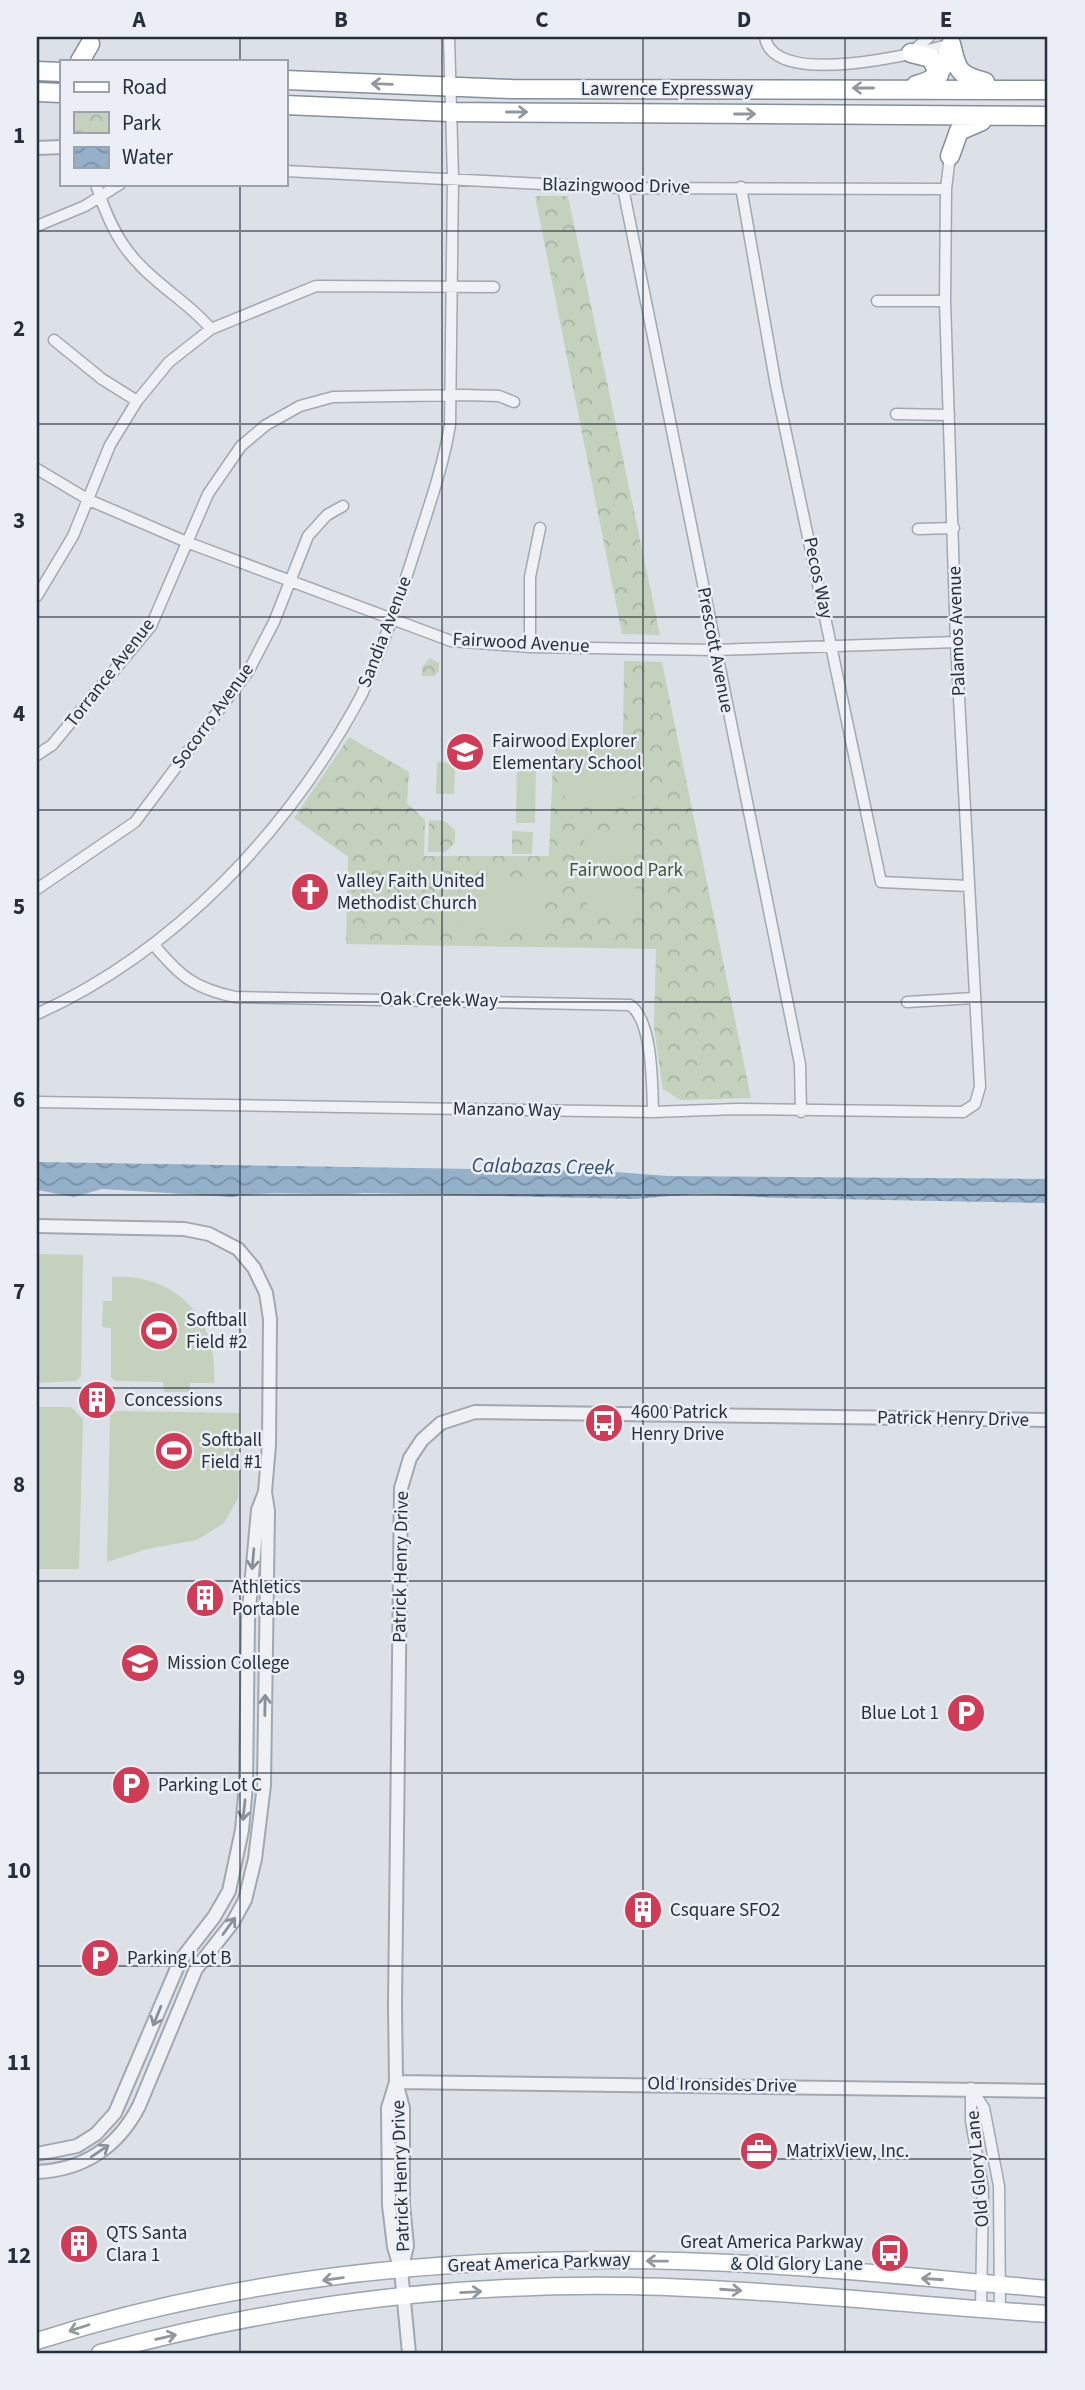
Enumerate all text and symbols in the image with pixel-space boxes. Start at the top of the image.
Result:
text: A [131,3,146,36]
text: B [334,3,348,36]
text: C [535,3,549,36]
text: D [737,3,751,36]
text: E [940,3,952,36]
legend [60,60,287,186]
text: Road [122,72,167,102]
street label: Lawrence Expressway [581,76,753,103]
one-way arrow [371,77,394,90]
one-way arrow [852,81,875,95]
one-way arrow [506,105,529,119]
one-way arrow [733,107,756,120]
text: Park [122,108,162,138]
text: 1 [13,119,25,152]
text: Water [122,142,174,172]
street label: Blazingwood Drive [542,171,690,201]
text: 2 [13,312,25,345]
text: 3 [13,504,25,537]
street label: Pecos Way [796,535,840,622]
street label: Palamos Avenue [941,565,973,697]
street label: Sandia Avenue [351,572,419,692]
street label: Prescott Avenue [690,585,740,715]
street label: Torrance Avenue [59,613,161,733]
street label: Fairwood Avenue [452,626,590,660]
street label: Socorro Avenue [165,658,261,774]
text: 4 [13,697,25,730]
place label: Fairwood Explorer Elementary School [492,728,642,777]
school or university icon: Fairwood Explorer Elementary School [444,731,486,773]
park label: Fairwood Park [569,857,684,884]
place label: Valley Faith United Methodist Church [337,868,485,917]
church icon: Valley Faith United Methodist Church [289,871,331,913]
text: 5 [13,890,25,923]
street label: Oak Creek Way [380,985,498,1015]
text: 6 [13,1083,25,1116]
street label: Manzano Way [452,1096,562,1124]
water label: Calabazas Creek [471,1150,616,1182]
text: 7 [13,1275,25,1308]
place label: Softball Field #2 [186,1307,248,1356]
sports icon: Softball Field #2 [138,1310,180,1352]
building icon: Concessions [76,1379,118,1421]
place label: Concessions [124,1387,223,1414]
place label: 4600 Patrick Henry Drive [631,1399,728,1448]
bus stop icon: 4600 Patrick Henry Drive [583,1402,625,1444]
street label: Patrick Henry Drive [877,1404,1029,1434]
place label: Softball Field #1 [201,1427,263,1476]
sports icon: Softball Field #1 [153,1430,195,1472]
text: 8 [13,1468,25,1501]
street label: Patrick Henry Drive [386,1491,416,1643]
one-way arrow [246,1547,259,1569]
place label: Athletics Portable [232,1574,301,1623]
building icon: Athletics Portable [184,1577,226,1619]
school or university icon: Mission College [119,1642,161,1684]
place label: Mission College [167,1650,289,1677]
text: 9 [13,1661,25,1694]
parking icon: Blue Lot 1 [945,1692,987,1734]
one-way arrow [258,1694,272,1717]
place label: Blue Lot 1 [861,1700,939,1727]
parking icon: Parking Lot C [110,1764,152,1806]
place label: Parking Lot C [158,1772,262,1799]
one-way arrow [237,1798,250,1821]
text: 10 [7,1854,31,1887]
building icon: Csquare SFO2 [622,1889,664,1931]
place label: Csquare SFO2 [670,1897,780,1924]
one-way arrow [221,1917,236,1936]
parking icon: Parking Lot B [79,1937,121,1979]
place label: Parking Lot B [127,1945,231,1972]
one-way arrow [149,2004,162,2026]
text: 11 [7,2046,31,2079]
street label: Old Ironsides Drive [647,2070,797,2100]
street label: Patrick Henry Drive [385,2100,417,2252]
street label: Old Glory Lane [959,2110,997,2228]
office icon: MatrixView, Inc. [738,2130,780,2172]
place label: MatrixView, Inc. [786,2138,909,2165]
one-way arrow [90,2144,110,2158]
place label: QTS Santa Clara 1 [106,2220,187,2269]
building icon: QTS Santa Clara 1 [58,2223,100,2265]
place label: Great America Parkway & Old Glory Lane [680,2229,863,2278]
bus stop icon: Great America Parkway & Old Glory Lane [869,2232,911,2274]
text: 12 [7,2239,31,2272]
street label: Great America Parkway [447,2246,631,2280]
one-way arrow [645,2254,668,2267]
one-way arrow [322,2272,345,2285]
one-way arrow [922,2272,944,2285]
one-way arrow [719,2284,742,2297]
one-way arrow [459,2285,482,2298]
one-way arrow [68,2322,90,2335]
one-way arrow [155,2329,177,2342]

